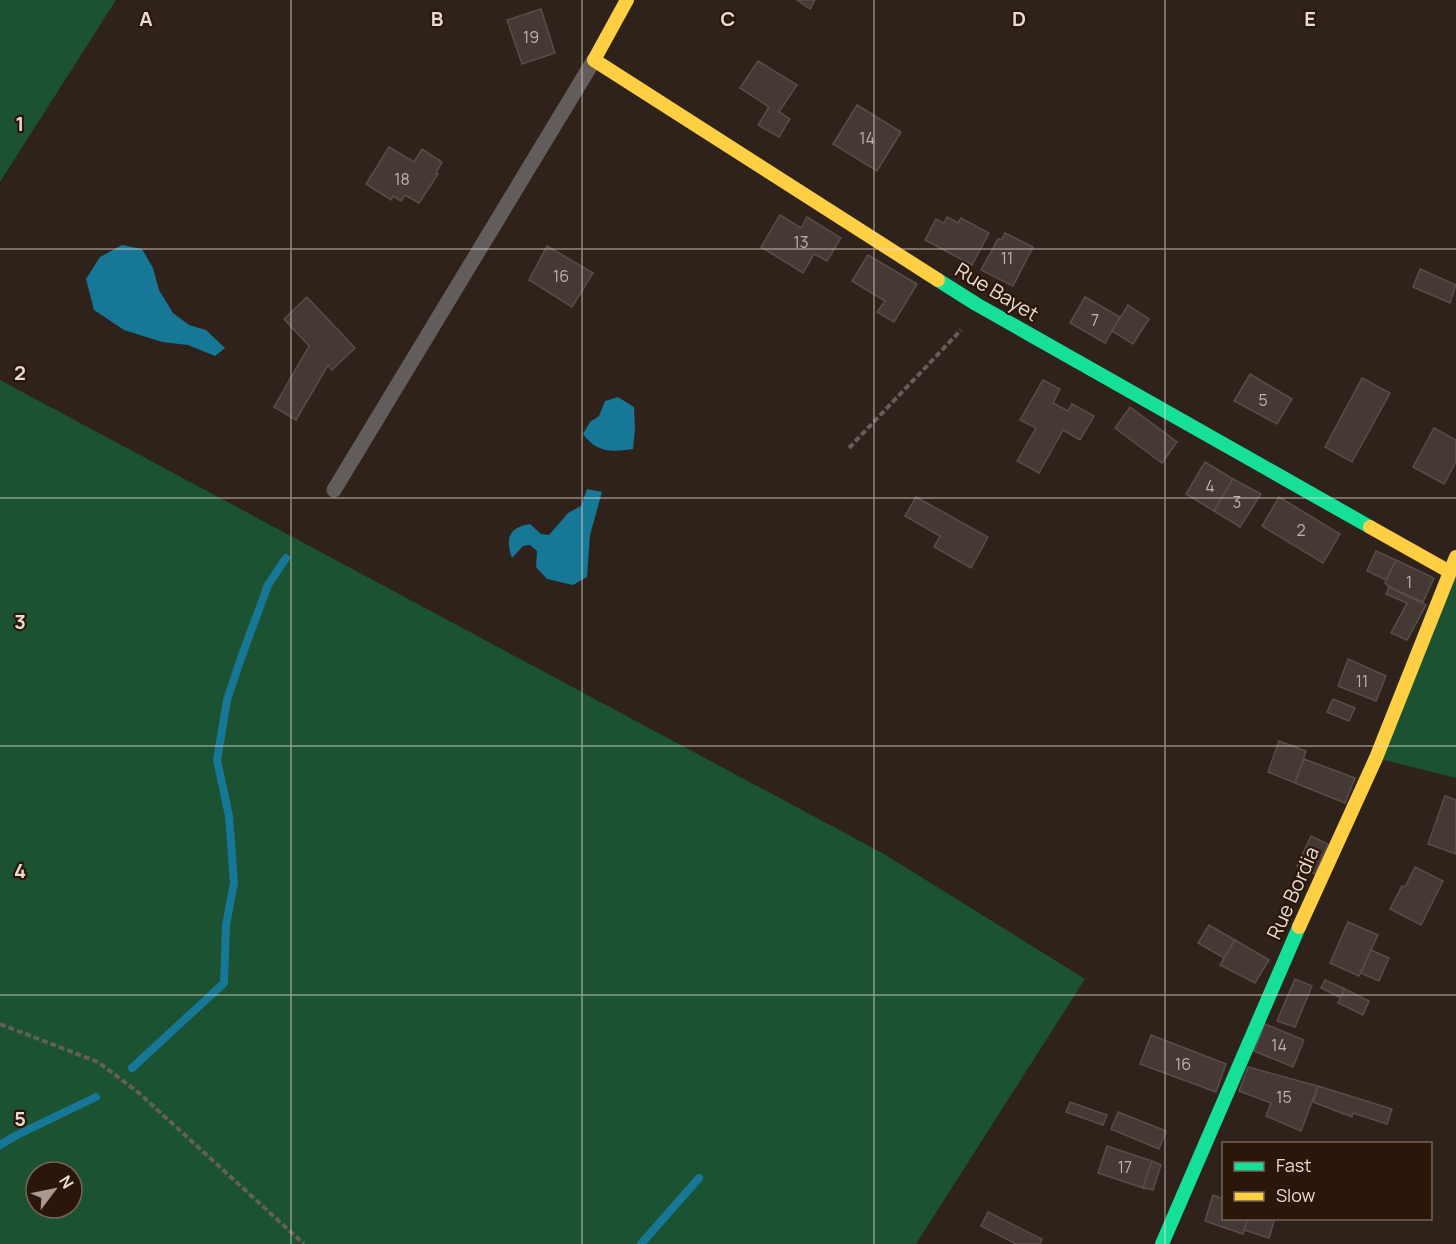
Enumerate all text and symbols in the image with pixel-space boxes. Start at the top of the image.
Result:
text: A [139,5,153,32]
text: B [431,5,444,32]
text: C [721,5,735,32]
text: D [1012,5,1026,32]
text: E [1304,5,1316,32]
house number: 19 [523,26,539,48]
text: 1 [16,110,24,137]
house number: 14 [859,127,875,149]
house number: 18 [394,168,410,190]
house number: 13 [793,231,809,253]
house number: 11 [1001,247,1013,269]
street label: Rue Bayet [951,256,1044,327]
house number: 16 [553,265,569,287]
house number: 7 [1091,309,1099,331]
text: 2 [14,359,26,386]
house number: 5 [1258,389,1268,411]
house number: 4 [1205,475,1215,497]
house number: 3 [1233,491,1241,513]
house number: 2 [1296,519,1306,541]
house number: 1 [1406,571,1412,593]
text: 3 [14,608,26,635]
house number: 11 [1356,670,1368,692]
street label: Rue Bordia [1260,842,1325,943]
text: 4 [14,857,26,884]
house number: 14 [1271,1034,1287,1056]
house number: 16 [1175,1053,1191,1075]
house number: 15 [1276,1086,1292,1108]
text: 5 [14,1105,26,1132]
legend [1222,1142,1432,1220]
text: Fast [1276,1153,1311,1177]
house number: 17 [1118,1156,1132,1178]
north arrow [24,1160,84,1220]
text: N [54,1171,79,1193]
text: Slow [1276,1183,1316,1207]

